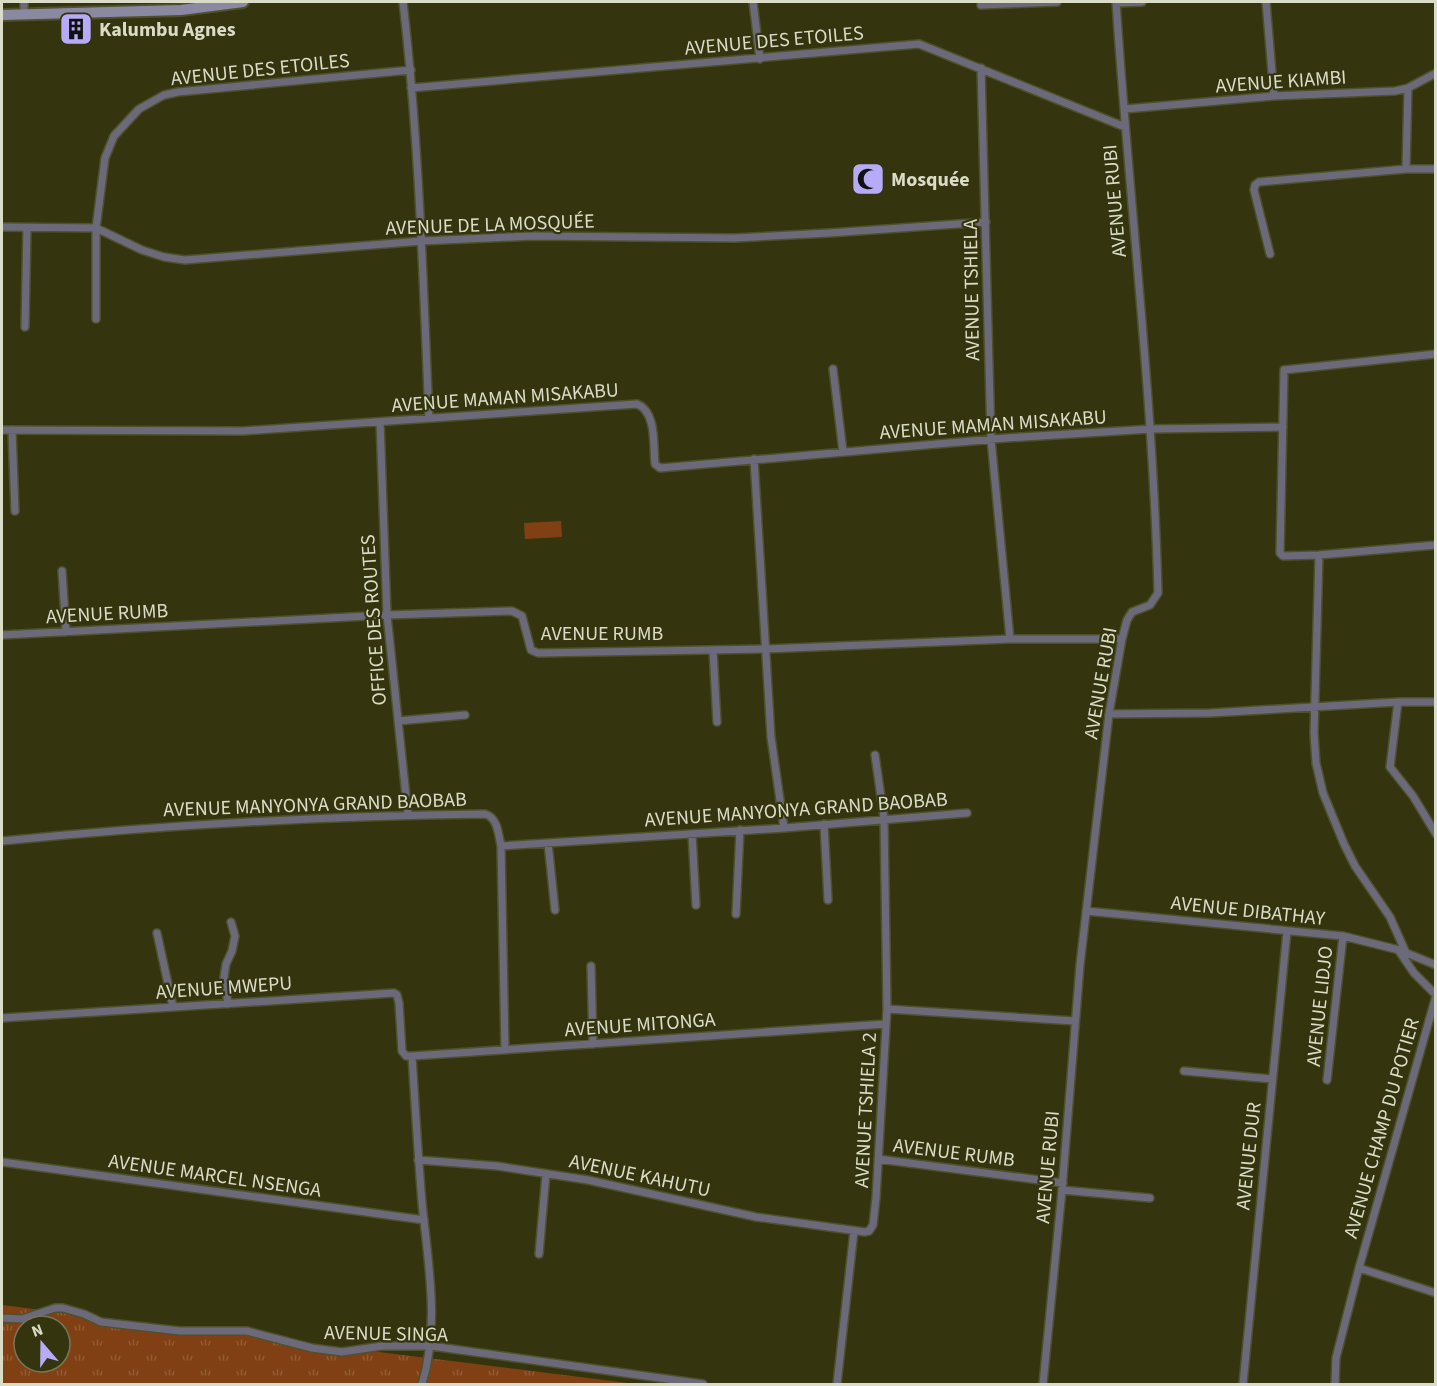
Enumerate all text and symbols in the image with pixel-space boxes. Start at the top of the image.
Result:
building icon: Kalumbu Agnes [58,11,94,47]
place label: Kalumbu Agnes [99,16,236,44]
street label: AVENUE DES ETOILES [683,19,865,63]
street label: AVENUE DES ETOILES [169,47,351,93]
street label: AVENUE KIAMBI [1215,63,1347,101]
street label: AVENUE RUBI [1096,143,1134,258]
mosque icon: Mosquée [850,161,886,197]
place label: Mosquée [891,166,970,194]
street label: AVENUE DE LA MOSQUÉE [385,207,595,243]
street label: AVENUE TSHIELA [957,219,987,361]
street label: AVENUE MAMAN MISAKABU [390,376,620,420]
street label: AVENUE MAMAN MISAKABU [878,403,1108,447]
street label: OFFICE DES ROUTES [354,534,394,706]
street label: AVENUE RUMB [45,597,169,631]
street label: AVENUE RUMB [541,620,663,648]
street label: AVENUE RUBI [1077,625,1125,741]
street label: AVENUE MANYONYA GRAND BAOBAB [644,785,948,835]
street label: AVENUE MANYONYA GRAND BAOBAB [163,786,467,824]
street label: AVENUE DIBATHAY [1169,889,1327,933]
street label: AVENUE LIDJO [1300,944,1340,1068]
street label: AVENUE MWEPU [155,969,293,1007]
street label: AVENUE MITONGA [564,1006,717,1044]
street label: AVENUE CHAMP DU POTIER [1337,1015,1427,1242]
street label: AVENUE TSHIELA 2 [848,1031,884,1189]
street label: AVENUE DUR [1229,1101,1269,1211]
street label: AVENUE RUBI [1029,1110,1067,1225]
street label: AVENUE RUMB [891,1132,1016,1174]
street label: AVENUE MARCEL NSENGA [107,1147,323,1205]
street label: AVENUE KAHUTU [567,1147,713,1205]
north arrow [12,1314,72,1374]
text: N [28,1319,46,1343]
street label: AVENUE SINGA [324,1319,448,1349]

